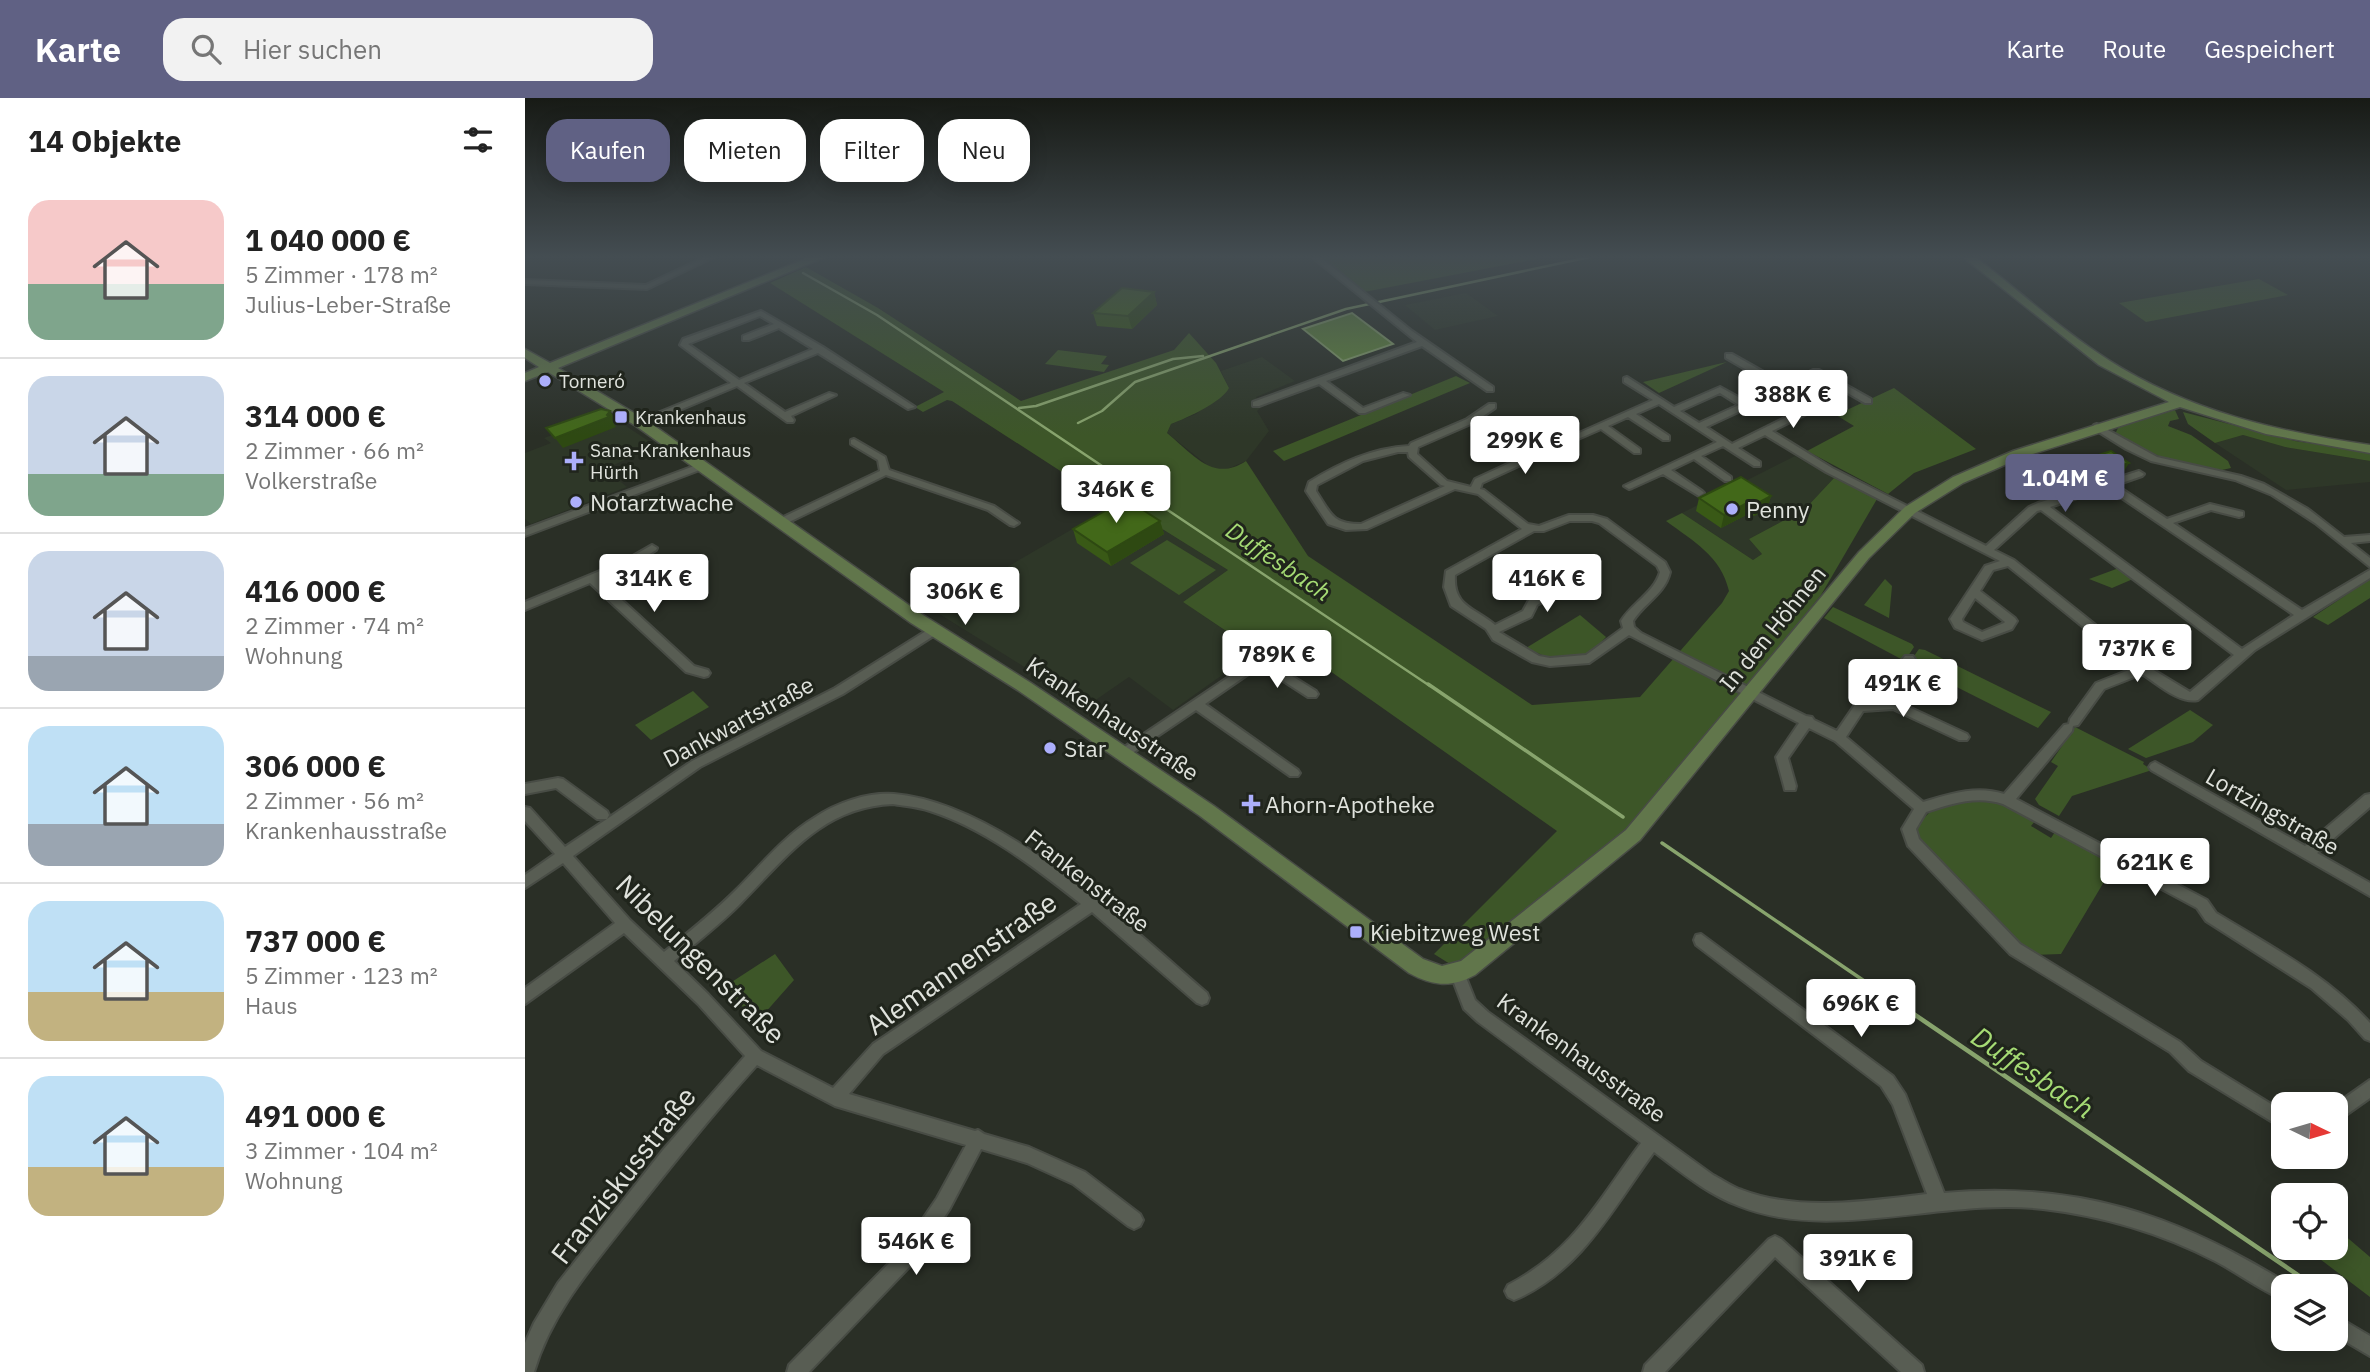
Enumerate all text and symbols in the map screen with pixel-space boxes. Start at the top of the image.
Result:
search box [163,18,653,81]
text: Karte [35,28,121,71]
icon: search [187,30,225,68]
text: Hier suchen [243,32,382,66]
text: Karte [2006,33,2065,65]
text: Route [2103,33,2166,65]
text: Gespeichert [2204,33,2335,65]
chip: Kaufen [546,119,670,182]
chip: Mieten [684,119,806,182]
chip: Filter [820,119,924,182]
chip: Neu [938,119,1030,182]
text: 14 Objekte [28,121,181,160]
icon: filters [459,121,497,159]
text: 1 040 000 € [245,220,411,259]
icon: home [84,228,168,312]
text: 5 Zimmer · 178 m² [245,259,438,289]
text: Julius-Leber-Straße [245,289,451,319]
place label: Torneró [559,369,625,393]
pin: 388K € [1736,370,1850,430]
marker: Torneró [537,373,553,389]
text: 388K € [1754,378,1832,408]
text: 314 000 € [245,396,386,435]
icon: home [84,404,168,488]
place label: Krankenhaus [635,405,747,429]
marker: Krankenhaus [613,409,629,425]
pin: 299K € [1468,416,1582,476]
text: 299K € [1486,424,1564,454]
text: 2 Zimmer · 66 m² [245,435,424,465]
place label: Sana-Krankenhaus Hürth [590,438,751,484]
marker: Sana-Krankenhaus Hürth [564,451,584,471]
pin: 1.04M € [2000,454,2130,514]
text: 1.04M € [2021,462,2109,492]
text: Volkerstraße [245,465,377,495]
pin: 346K € [1059,466,1173,525]
text: 346K € [1077,473,1155,503]
place label: Notarztwache [590,487,734,517]
marker: Notarztwache [568,494,584,510]
place label: Penny [1746,494,1810,524]
marker: Penny [1724,501,1740,517]
water label: Duffesbach [1220,514,1338,608]
pin: 314K € [597,554,711,614]
pin: 416K € [1490,554,1604,614]
street label: In den Höhnen [1712,559,1832,697]
text: 314K € [615,562,693,592]
text: 416K € [1508,562,1586,592]
pin: 306K € [908,568,1022,627]
text: 416 000 € [245,571,386,610]
text: 306K € [926,575,1004,605]
icon: home [84,579,168,663]
text: 2 Zimmer · 74 m² [245,610,424,640]
pin: 737K € [2080,624,2194,684]
pin: 789K € [1220,630,1334,690]
text: 737K € [2098,632,2176,662]
text: 789K € [1238,638,1316,668]
text: Wohnung [245,640,342,670]
street label: Krankenhausstraße [1021,649,1205,787]
pin: 491K € [1846,660,1960,719]
text: 491K € [1864,667,1942,697]
street label: Dankwartstraße [658,669,818,773]
place label: Star [1064,733,1107,763]
marker: Star [1042,740,1058,756]
text: 306 000 € [245,746,386,785]
icon: home [84,754,168,838]
street label: Lortzingstraße [2201,761,2345,861]
text: 2 Zimmer · 56 m² [245,785,424,815]
place label: Ahorn-Apotheke [1265,789,1435,819]
marker: Ahorn-Apotheke [1243,796,1259,812]
text: Krankenhausstraße [245,815,447,845]
street label: Frankenstraße [1019,822,1157,938]
pin: 621K € [2098,838,2212,898]
text: 621K € [2116,846,2194,876]
street label: Nibelungenstraße [608,866,794,1052]
street label: Alemannenstraße [858,883,1064,1043]
place label: Kiebitzweg West [1370,917,1540,947]
text: 737 000 € [245,921,386,960]
marker: Kiebitzweg West [1348,924,1364,940]
icon: home [84,929,168,1013]
text: 5 Zimmer · 123 m² [245,960,438,990]
pin: 696K € [1804,979,1918,1039]
street label: Krankenhausstraße [1491,985,1673,1129]
text: 696K € [1822,987,1900,1017]
text: Haus [245,990,298,1020]
water label: Duffesbach [1964,1017,2102,1127]
street label: Franziskusstraße [542,1079,704,1271]
north arrow [2271,1092,2349,1169]
map controls [2271,1092,2348,1351]
text: 491 000 € [245,1096,386,1135]
icon: home [84,1104,168,1188]
text: 3 Zimmer · 104 m² [245,1135,438,1165]
text: Wohnung [245,1165,342,1195]
button: locate [2271,1183,2348,1260]
pin: 546K € [859,1218,973,1277]
text: 546K € [877,1225,955,1255]
pin: 391K € [1801,1234,1915,1294]
text: 391K € [1819,1242,1897,1272]
button: layers [2271,1274,2348,1351]

